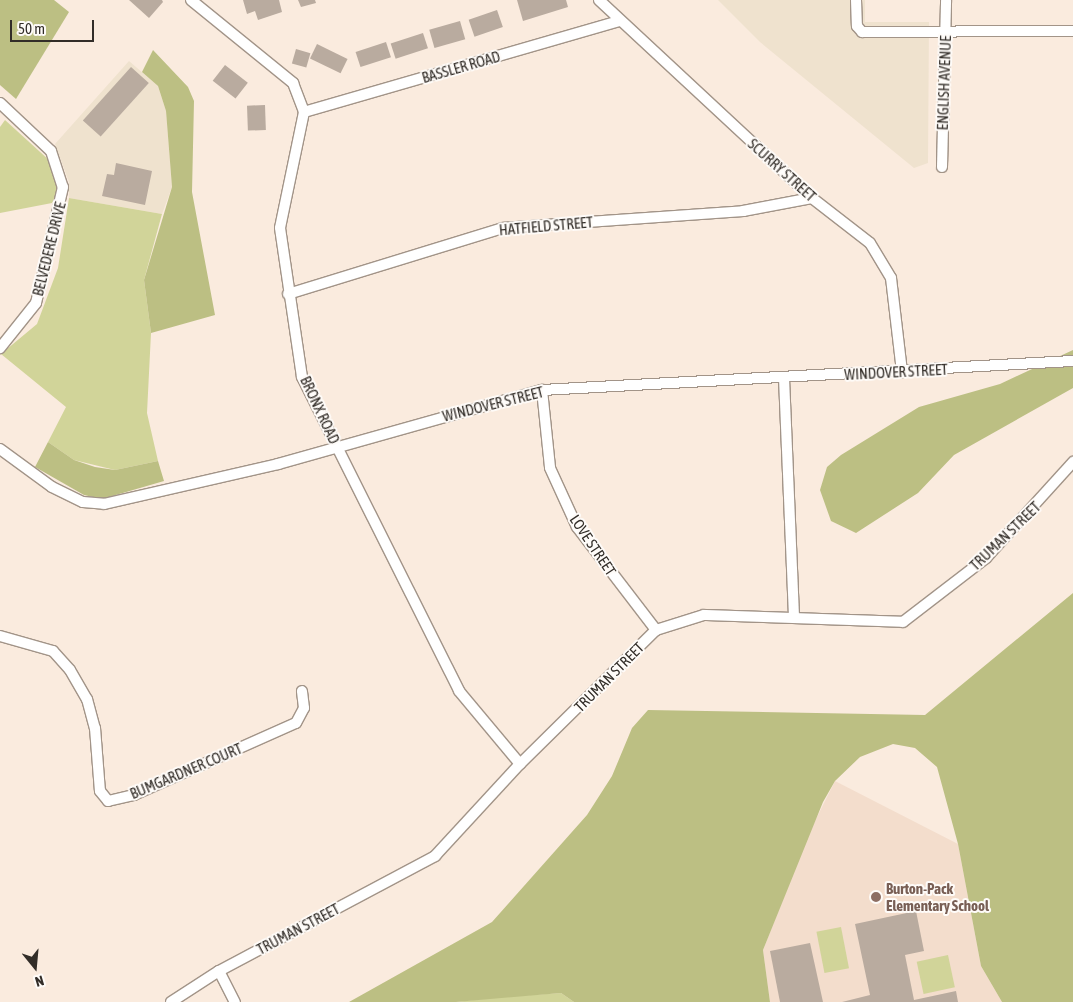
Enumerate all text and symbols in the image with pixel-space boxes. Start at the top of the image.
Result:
scale bar [12,10,96,42]
text: 50 m [18,20,45,37]
street label: ENGLISH AVENUE [933,35,955,131]
street label: BASSLER ROAD [420,47,502,87]
street label: SCURRY STREET [744,135,820,205]
street label: BELVEDERE DRIVE [29,200,69,298]
street label: HATFIELD STREET [498,213,594,239]
street label: WINDOVER STREET [844,360,948,384]
street label: BRONX ROAD [296,373,344,447]
street label: WINDOVER STREET [441,383,545,425]
street label: TRUMAN STREET [966,498,1044,574]
street label: LOVE STREET [566,511,620,579]
street label: TRUMAN STREET [570,638,648,716]
street label: BUMGARDNER COURT [127,739,245,803]
place label: Burton-Pack Elementary School [886,879,989,914]
marker: Burton-Pack Elementary School [870,891,882,903]
street label: TRUMAN STREET [254,900,342,958]
north arrow [10,942,60,992]
text: N [33,972,46,990]

